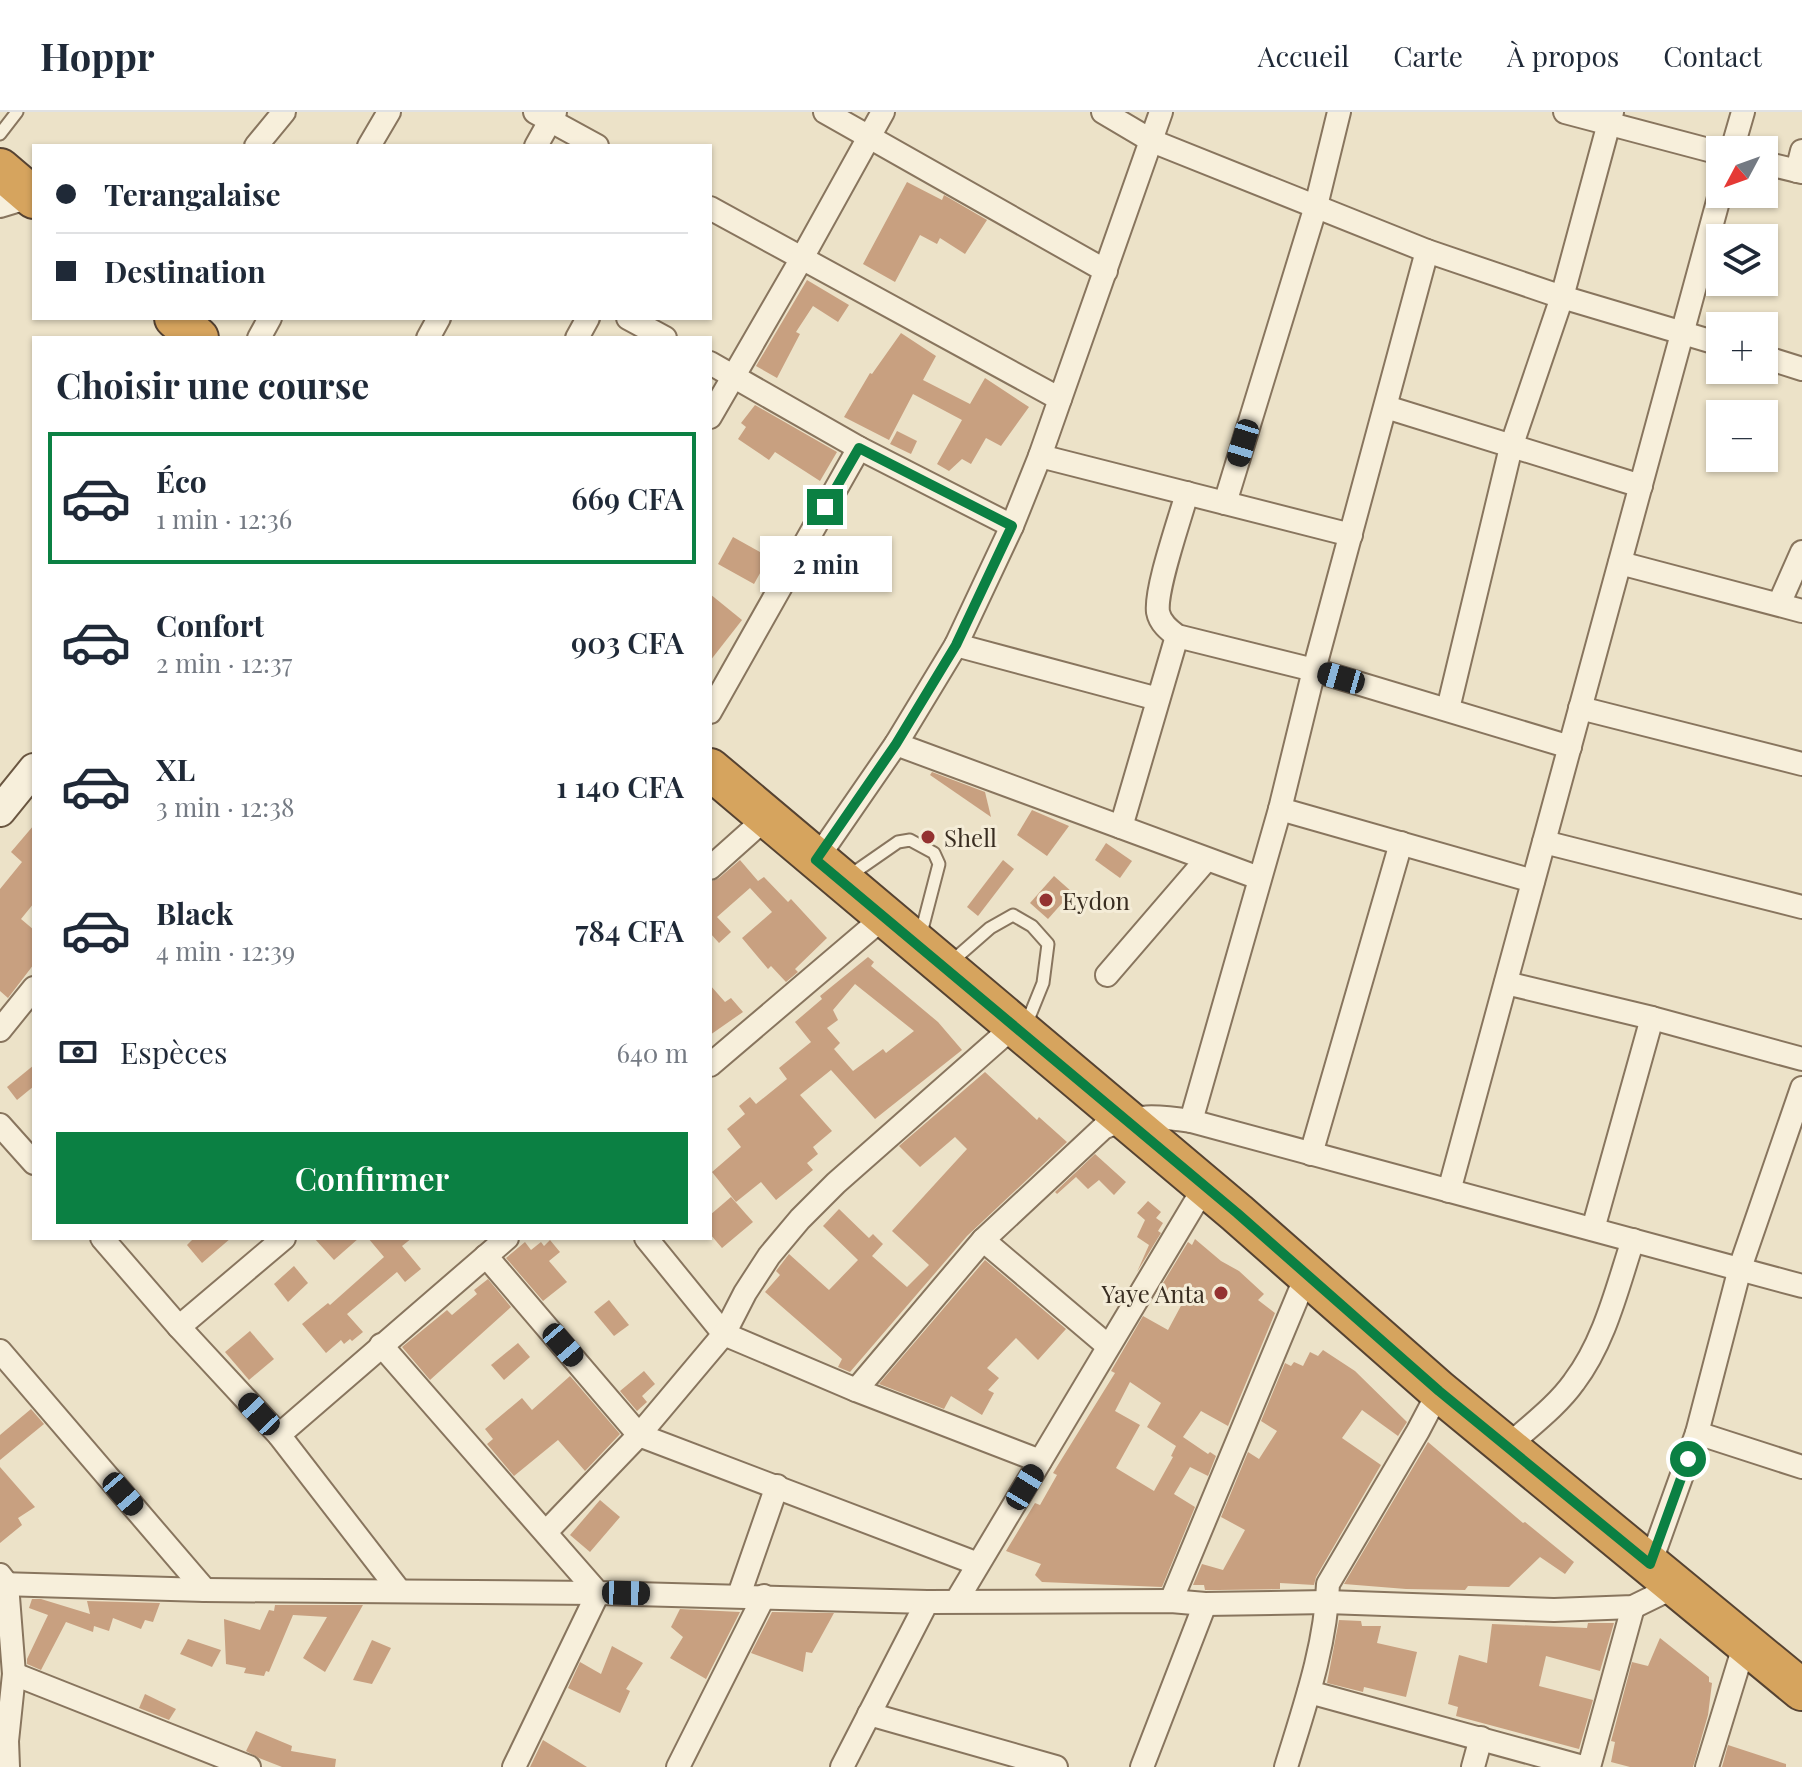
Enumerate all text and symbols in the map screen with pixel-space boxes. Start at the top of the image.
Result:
text: Hoppr [40,30,155,81]
text: Accueil [1258,37,1349,74]
text: Carte [1393,37,1463,74]
text: À propos [1507,37,1619,74]
text: Contact [1663,37,1762,74]
north arrow [1706,136,1778,208]
map controls [1706,136,1778,472]
text: Terangalaise [104,174,281,214]
button: layers [1706,224,1778,296]
text: Destination [104,251,266,291]
button: + [1706,312,1778,384]
text: Choisir une course [56,360,369,408]
button: − [1706,400,1778,472]
car [1225,417,1261,469]
text: Éco [156,461,207,501]
icon: car [60,462,132,534]
text: 669 CFA [571,478,684,518]
route end [807,489,843,525]
text: 1 min · 12:36 [156,501,292,536]
callout: 2 min [759,535,891,591]
text: 2 min [793,546,859,581]
text: Confort [156,605,264,645]
icon: car [60,606,132,678]
text: 903 CFA [571,622,684,662]
text: 2 min · 12:37 [156,645,292,680]
car [1315,660,1367,696]
text: XL [156,749,195,789]
icon: car [60,750,132,822]
text: 1 140 CFA [556,766,684,806]
text: 3 min · 12:38 [156,789,294,824]
place label: Shell [944,821,997,853]
marker: Shell [919,828,937,846]
place label: Eydon [1062,884,1130,916]
marker: Eydon [1037,891,1055,909]
text: Black [156,893,233,933]
icon: car [60,894,132,966]
text: 784 CFA [575,910,684,950]
text: 4 min · 12:39 [156,933,295,968]
icon: cash [56,1030,100,1074]
text: Espèces [120,1032,227,1072]
text: 640 m [617,1035,688,1070]
button: Confirmer [56,1132,688,1224]
place label: Yaye Anta [1100,1277,1205,1309]
marker: Yaye Anta [1212,1284,1230,1302]
car [538,1319,588,1371]
car [234,1388,284,1440]
route start [1670,1441,1706,1477]
car [1002,1460,1048,1514]
car [98,1468,148,1520]
car [602,1581,650,1605]

